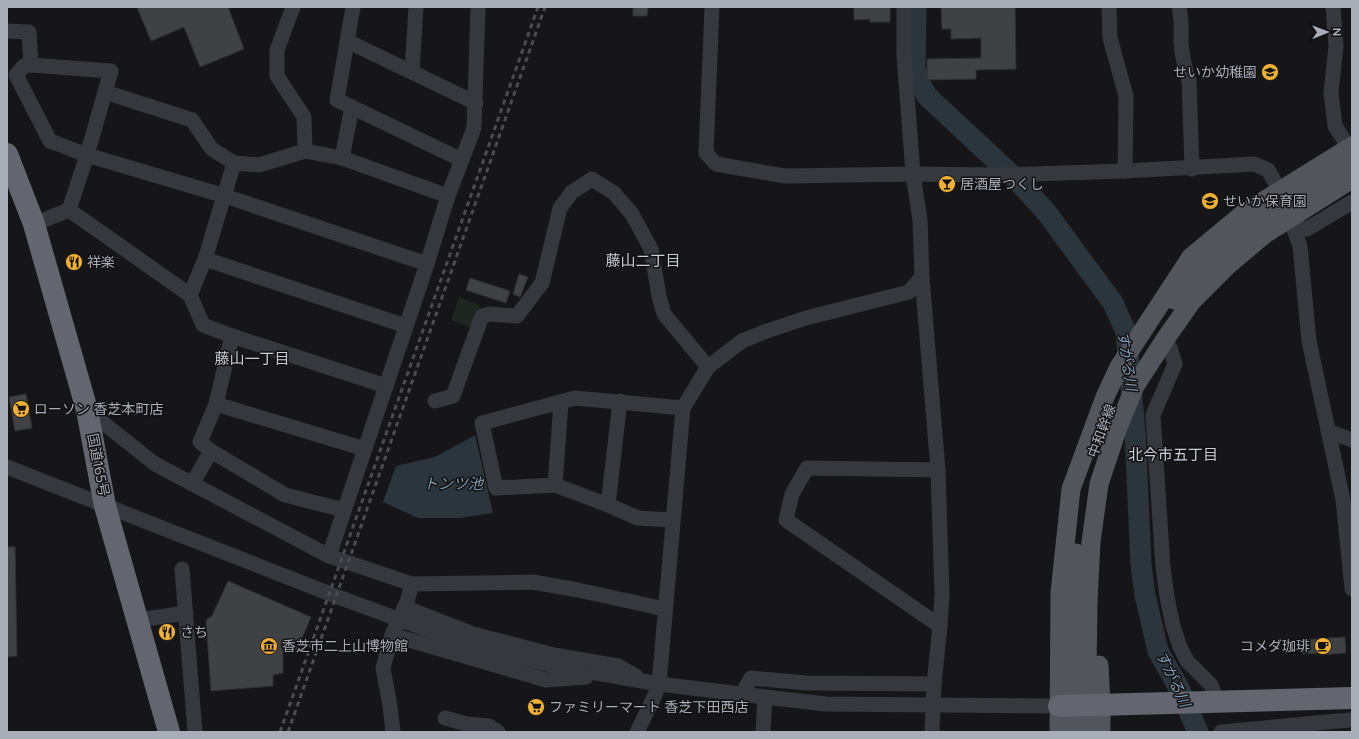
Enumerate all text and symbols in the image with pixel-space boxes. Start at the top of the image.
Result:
north arrow [1307,12,1347,52]
text: N [1330,27,1343,36]
school or university icon: せいか幼稚園 [1260,62,1280,82]
place label: せいか幼稚園 [1173,64,1257,81]
bar icon: 居酒屋つくし [937,174,957,194]
place label: 居酒屋つくし [960,176,1044,193]
school or university icon: せいか保育園 [1200,191,1220,211]
place label: せいか保育園 [1223,193,1307,210]
restaurant icon: 祥楽 [64,252,84,272]
district label: 藤山二丁目 [605,252,681,270]
place label: 祥楽 [87,254,115,271]
water label: すがる川 [1114,330,1140,394]
district label: 藤山一丁目 [214,350,290,368]
supermarket icon: ローソン 香芝本町店 [11,399,31,419]
place label: ローソン 香芝本町店 [34,401,163,418]
street label: 中和幹線 [1084,402,1120,460]
street label: 国道165号 [84,432,112,498]
district label: 北今市五丁目 [1128,446,1218,464]
water label: トンツ池 [423,475,485,493]
restaurant icon: さち [157,622,177,642]
place label: さち [180,624,208,641]
museum icon: 香芝市二上山博物館 [259,636,279,656]
cafe icon: コメダ珈琲 [1313,636,1333,656]
place label: 香芝市二上山博物館 [282,638,408,655]
place label: コメダ珈琲 [1240,638,1310,655]
water label: すがる川 [1152,648,1195,712]
supermarket icon: ファミリーマート 香芝下田西店 [526,697,546,717]
place label: ファミリーマート 香芝下田西店 [549,699,748,716]

